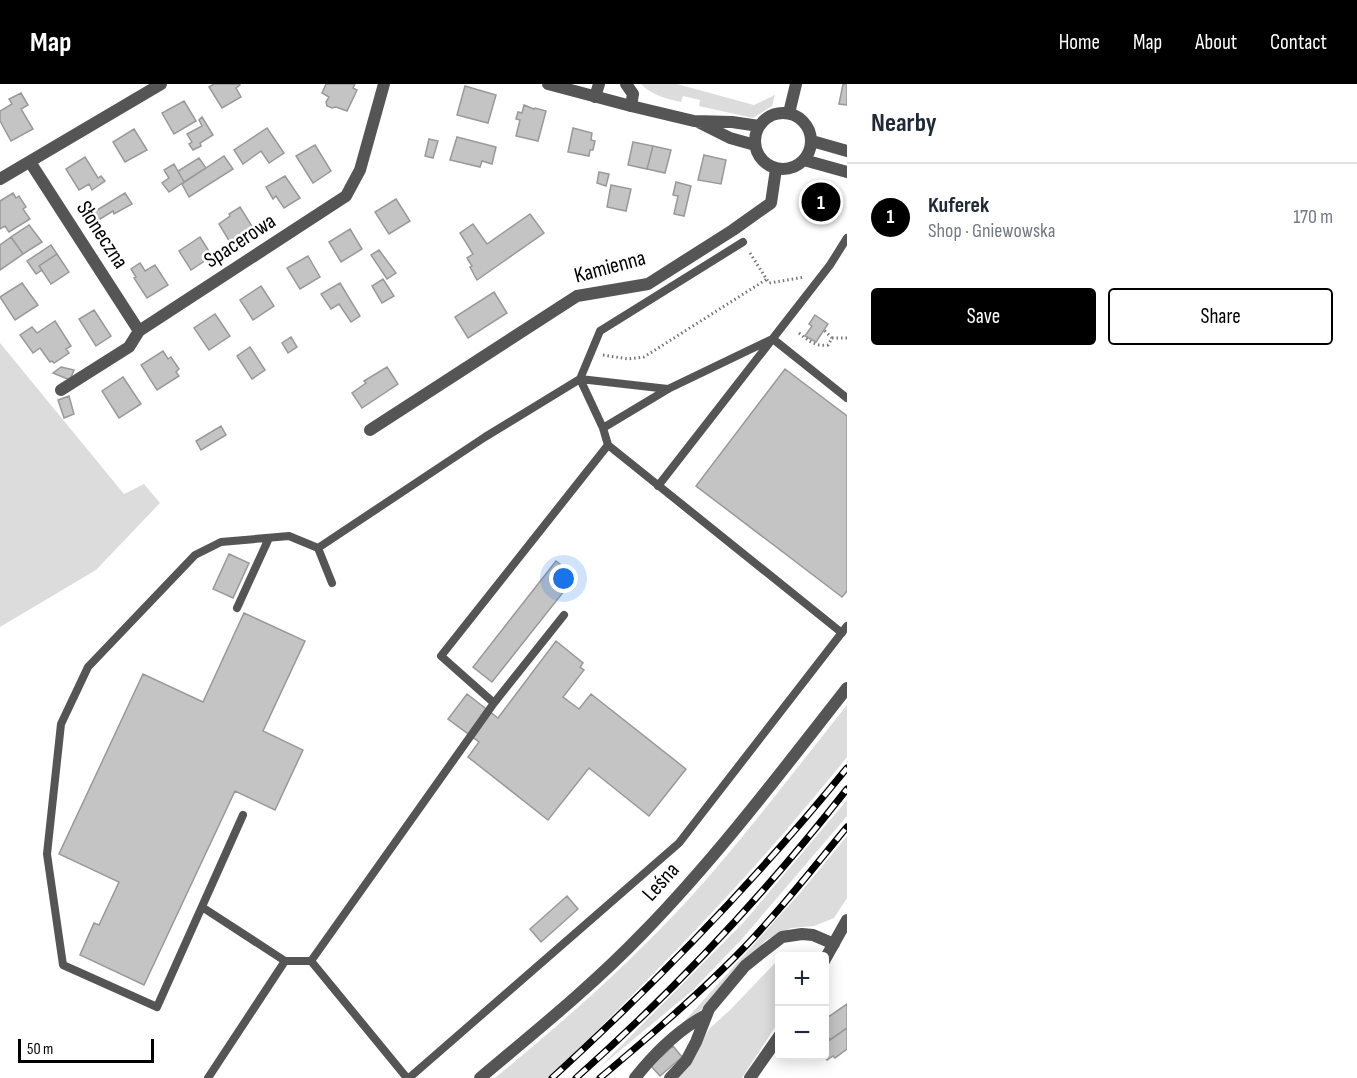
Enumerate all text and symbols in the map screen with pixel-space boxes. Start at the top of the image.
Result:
text: Map [30,26,71,59]
text: Home [1059,30,1100,55]
text: Map [1133,30,1162,55]
text: About [1195,30,1237,55]
text: Contact [1270,30,1327,55]
text: Nearby [871,108,937,139]
pin: 1 [802,180,840,224]
text: Kuferek [928,192,989,219]
street label: Słoneczna [70,196,134,274]
text: 1 [887,205,894,229]
text: 170 m [1293,205,1333,229]
street label: Spacerowa [199,208,281,274]
text: Shop · Gniewowska [928,219,1055,243]
street label: Kamienna [571,245,649,289]
button: Save [871,288,1096,345]
button: Share [1108,288,1333,345]
your location [549,564,578,593]
street label: Leśna [637,857,685,907]
map controls [775,952,829,1060]
button: + [775,952,829,1006]
button: − [775,1006,829,1060]
scale bar [18,1036,154,1064]
text: 50 m [27,1040,53,1059]

